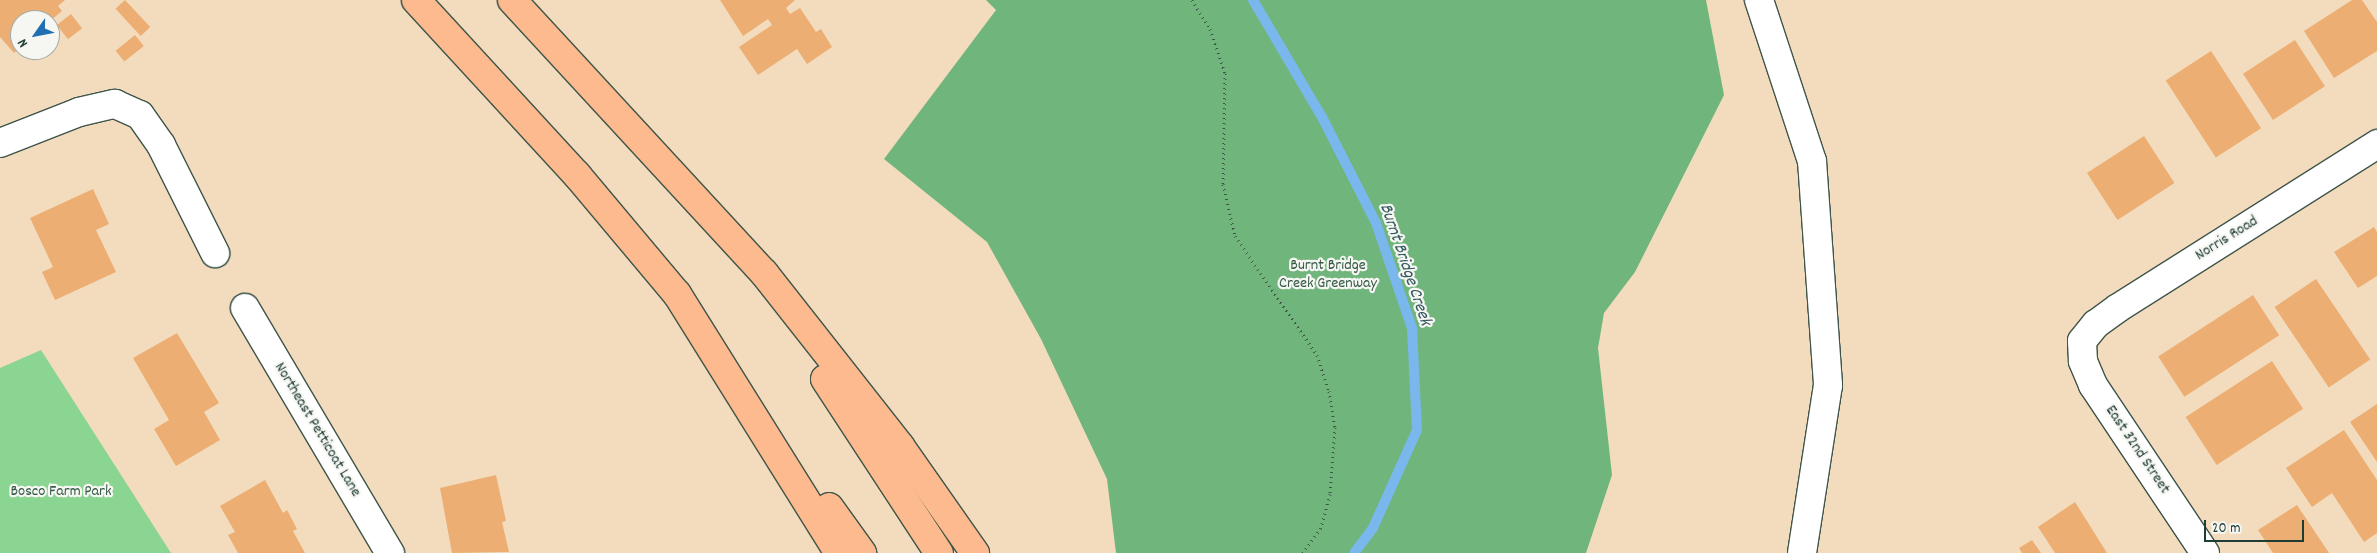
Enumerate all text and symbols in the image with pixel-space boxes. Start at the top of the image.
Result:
north arrow [10,10,60,60]
text: N [13,34,34,51]
water label: Burnt Bridge Creek [1373,201,1435,329]
street label: Norris Road [2192,212,2262,266]
park label: Burnt Bridge Creek Greenway [1279,256,1377,294]
street label: Northeast Petticoat Lane [269,359,365,501]
street label: East 32nd Street [2100,402,2174,498]
park label: Bosco Farm Park [10,482,112,502]
scale bar [2207,510,2307,542]
text: 20 m [2212,518,2240,540]

